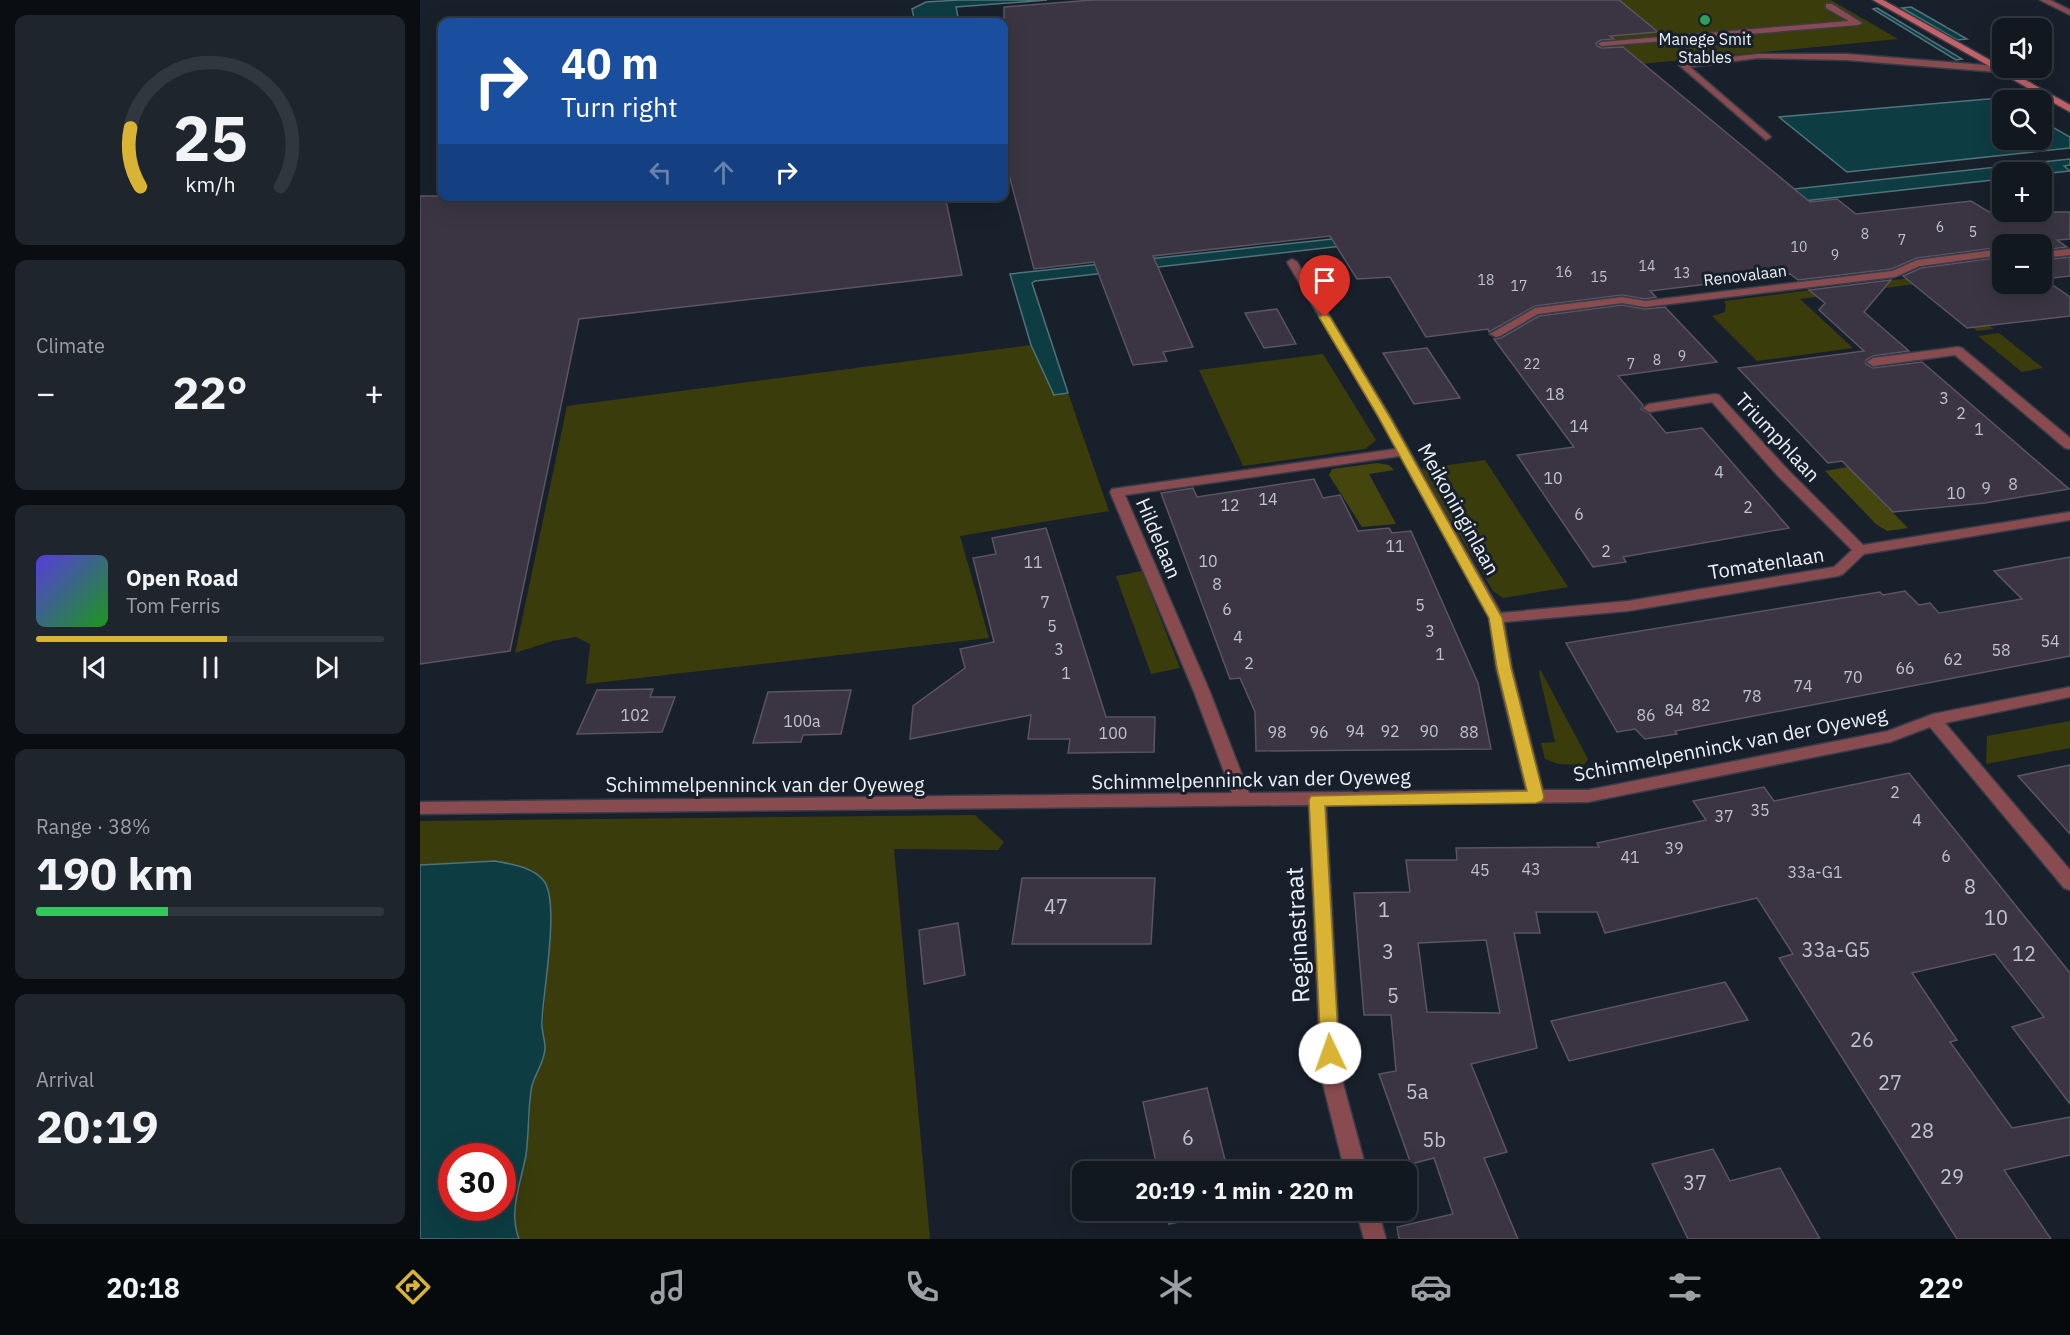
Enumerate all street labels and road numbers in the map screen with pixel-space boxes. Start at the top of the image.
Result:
street label: Renovalaan [1702,260,1788,290]
street label: Triumphlaan [1730,387,1826,487]
street label: Meikoninginlaan [1412,438,1506,580]
street label: Hildelaan [1130,493,1188,583]
street label: Tomatenlaan [1706,541,1826,585]
street label: Schimmelpenninck van der Oyeweg [1571,700,1890,788]
street label: Schimmelpenninck van der Oyeweg [1091,763,1411,795]
street label: Schimmelpenninck van der Oyeweg [605,771,925,798]
street label: Reginastraat [1277,866,1317,1004]

